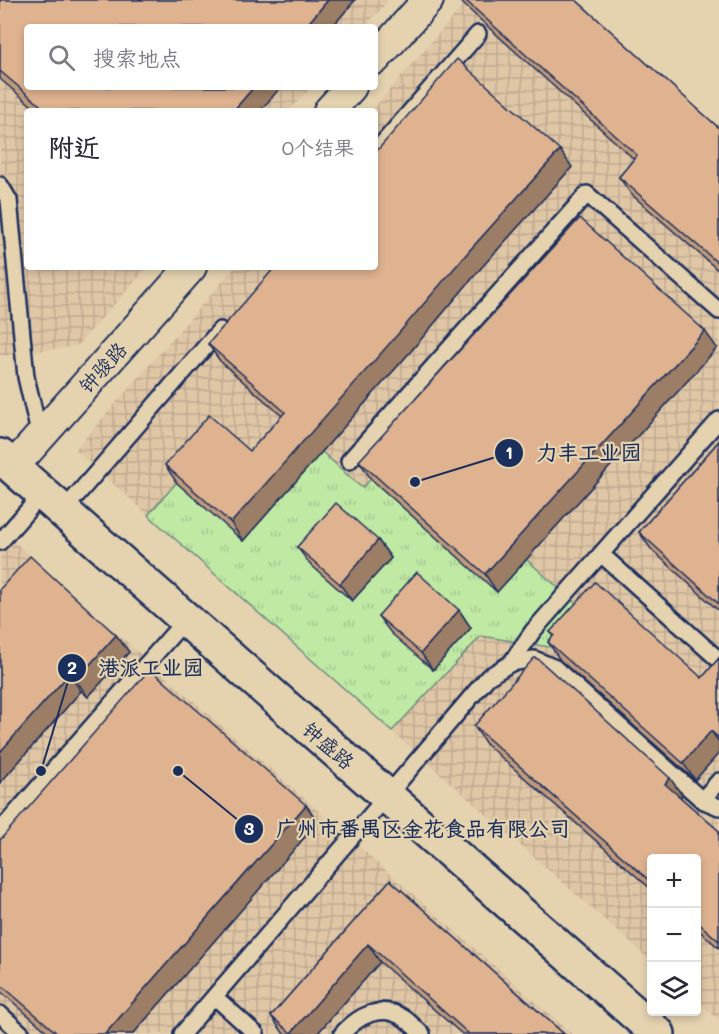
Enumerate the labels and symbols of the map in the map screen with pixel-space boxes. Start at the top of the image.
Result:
street label: 钟骏路 [72,335,132,398]
callout: 力丰工业园 [494,433,653,472]
text: 力丰工业园 [537,438,642,465]
text: 1 [505,440,513,464]
callout: 港派工业园 [57,648,216,687]
text: 港派工业园 [99,653,204,680]
text: 2 [67,655,77,679]
street label: 钟盛路 [298,716,361,775]
callout: 广州市番禺区金花食品有限公司 [234,809,582,848]
text: 广州市番禺区金花食品有限公司 [276,814,570,841]
text: 3 [244,816,255,840]

